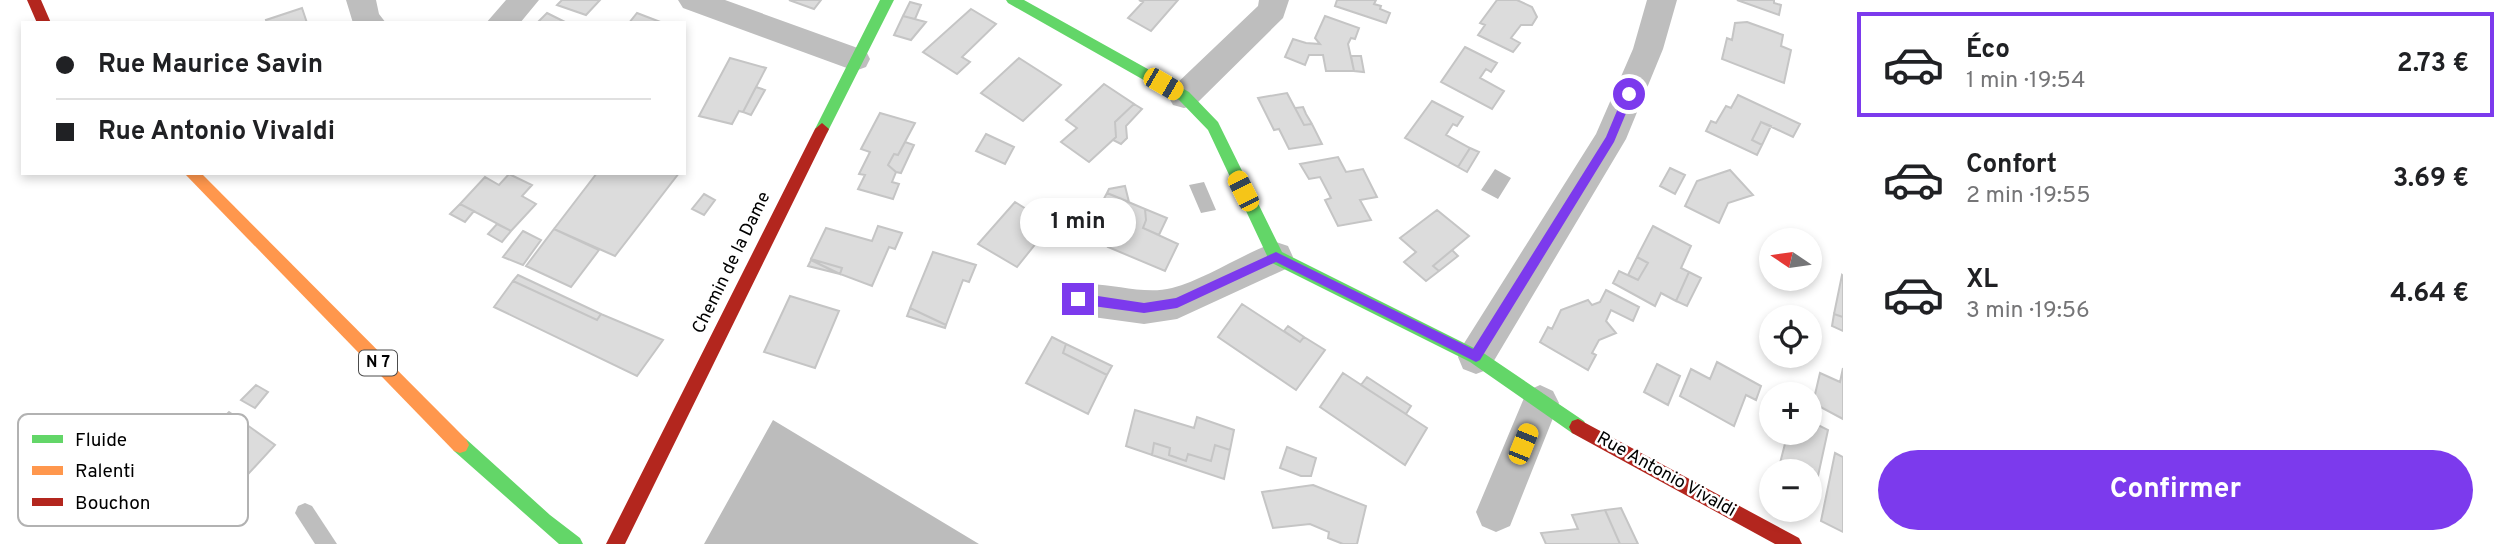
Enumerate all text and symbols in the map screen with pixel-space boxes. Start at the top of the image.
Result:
icon: car [1882,33,1945,96]
text: Éco [1966,34,2010,67]
text: 2.73 € [2397,48,2469,81]
text: Rue Maurice Savin [98,49,323,82]
car [1140,64,1187,104]
text: 1 min · 19:54 [1966,67,2086,96]
route start [1613,78,1645,110]
text: Rue Antonio Vivaldi [98,116,335,149]
icon: car [1882,148,1945,211]
text: Confort [1966,149,2057,182]
text: 3.69 € [2393,163,2469,196]
car [1225,168,1262,214]
text: 2 min · 19:55 [1966,182,2091,211]
street label: Chemin de la Dame [688,188,776,338]
callout: 1 min [1020,198,1136,246]
text: 1 min [1050,208,1106,237]
north arrow [1759,228,1822,290]
map controls [1759,228,1822,522]
icon: car [1882,263,1945,326]
text: XL [1966,264,1998,297]
text: 4.64 € [2390,278,2469,311]
route end [1062,283,1094,315]
text: 3 min · 19:56 [1966,297,2090,326]
button: locate [1759,305,1822,368]
road number: N 7 [359,350,397,376]
button: + [1759,382,1822,445]
legend [18,414,248,526]
car [1506,421,1541,467]
street label: Rue Antonio Vivaldi [1592,427,1740,523]
text: Fluide [75,429,127,453]
button: Confirmer [1878,450,2473,530]
button: − [1759,459,1822,522]
text: Ralenti [75,460,135,484]
text: Bouchon [75,492,151,516]

